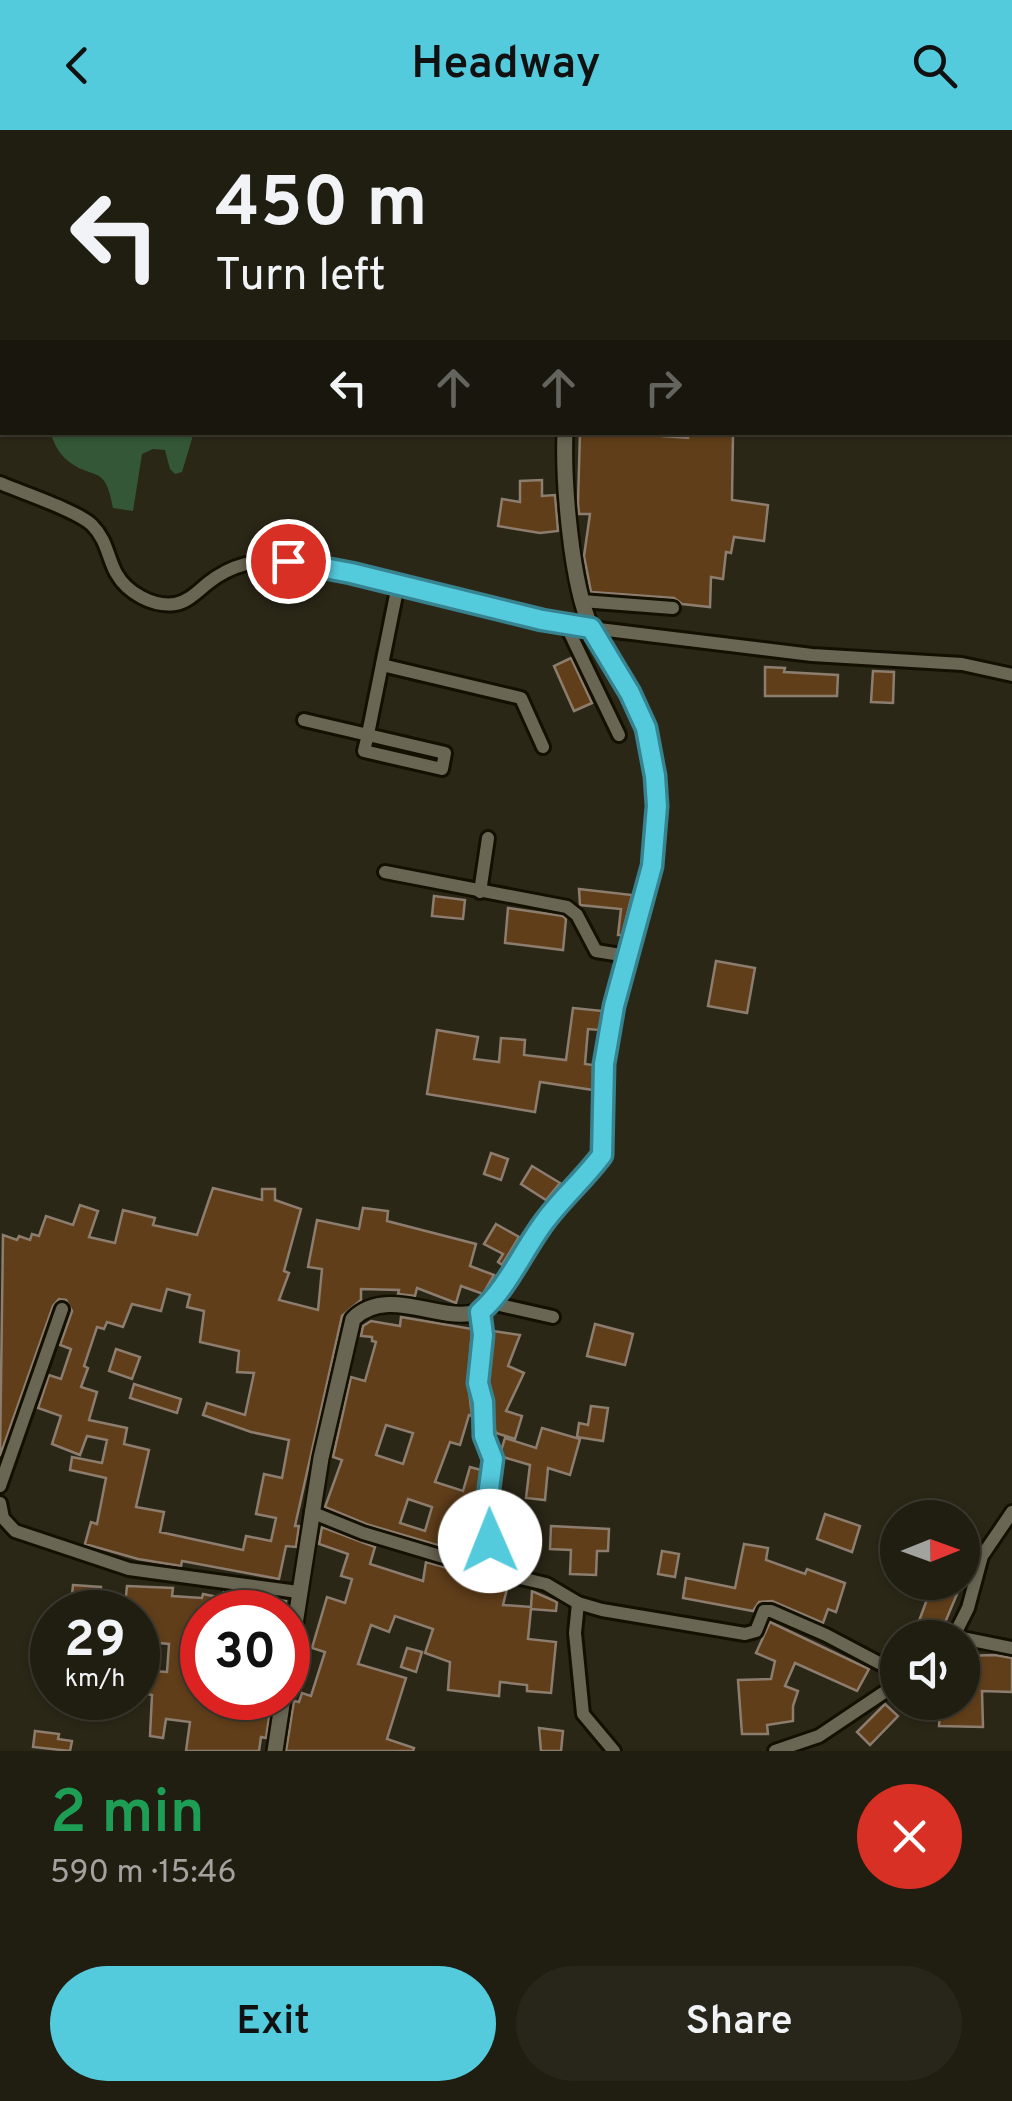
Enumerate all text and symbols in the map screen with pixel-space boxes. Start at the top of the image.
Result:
text: Headway [411,37,601,94]
icon: back [50,38,105,93]
icon: search [907,38,962,93]
text: 450 m [215,162,427,251]
icon: left [50,170,180,300]
text: Turn left [215,249,386,306]
icon: left [321,360,376,415]
icon: ahead [426,360,481,415]
icon: ahead [531,360,586,415]
icon: right [636,360,691,415]
pin [246,519,331,604]
icon: arrive [261,534,316,589]
position arrow [438,1489,542,1593]
north arrow [880,1500,980,1600]
map controls [880,1500,980,1720]
speed limit sign: 30 [180,1590,310,1720]
text: 29 [64,1611,126,1674]
button: sound [880,1620,980,1720]
text: km/h [65,1664,125,1696]
text: 2 min [50,1778,205,1854]
button: close [857,1784,962,1889]
text: 590 m · 15:46 [50,1854,237,1894]
button: Exit [50,1966,496,2081]
button: Share [516,1966,962,2081]

